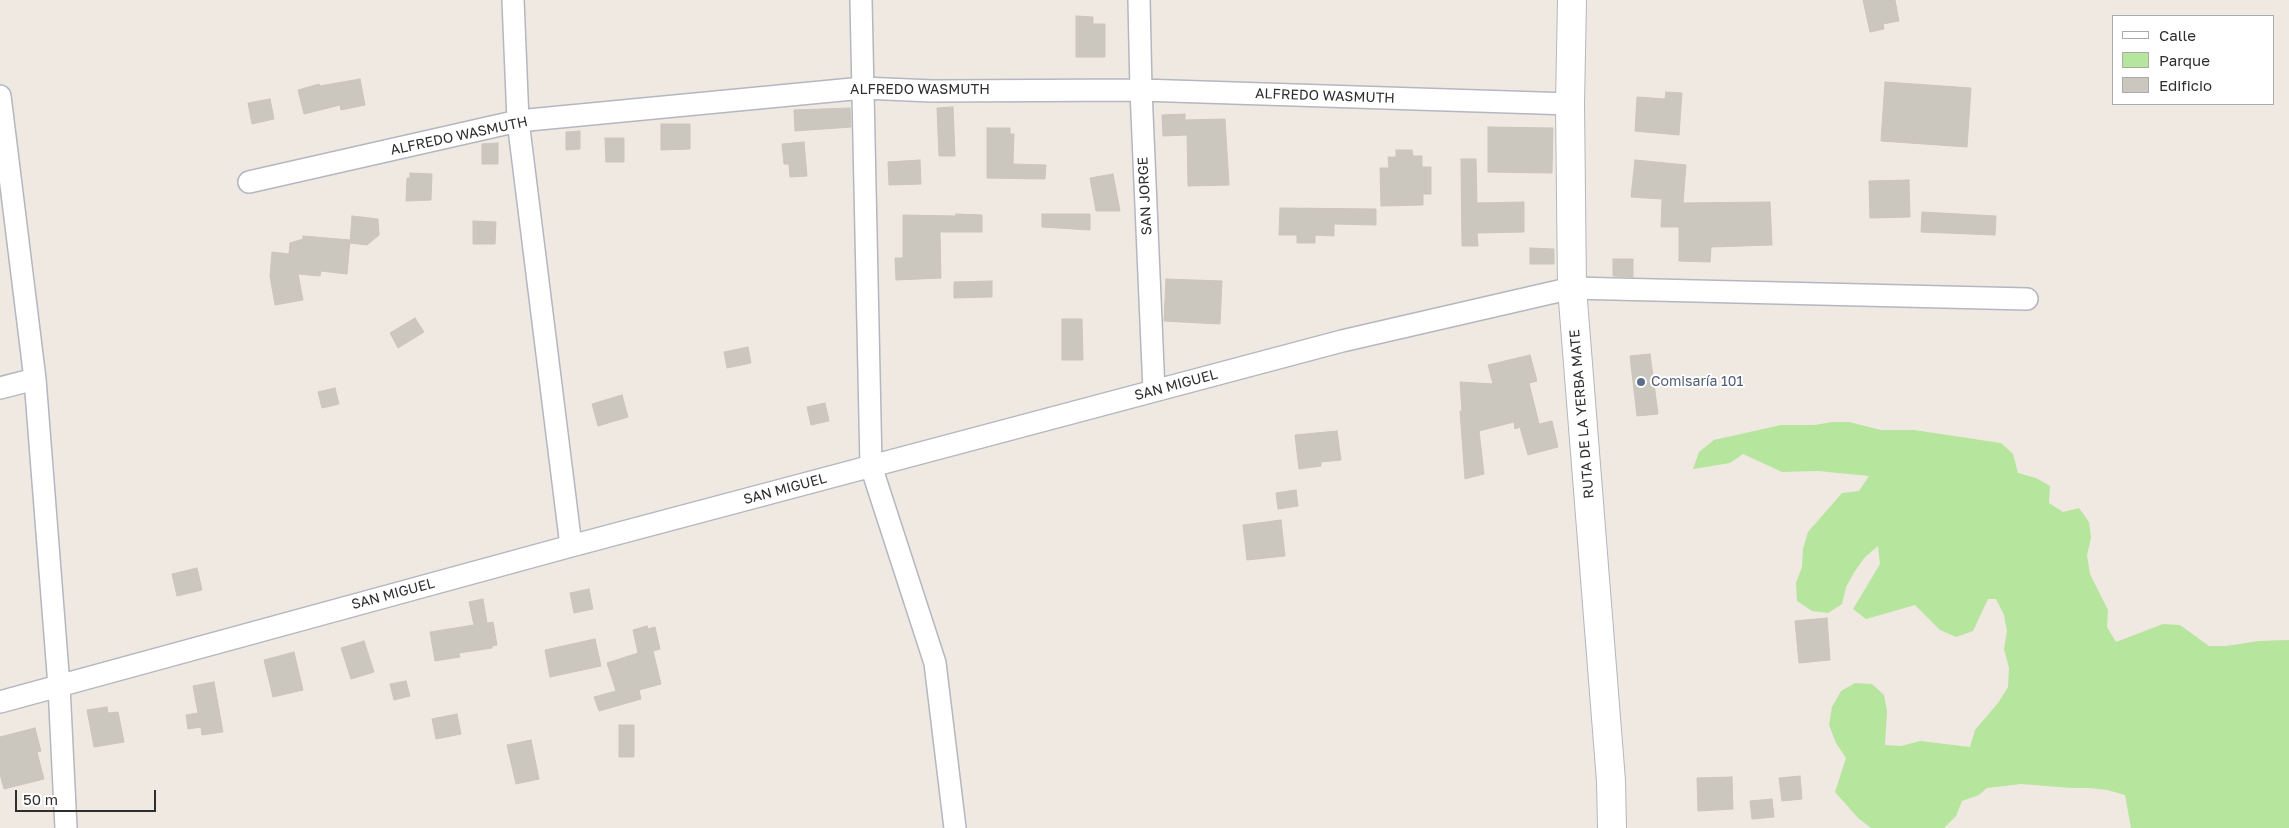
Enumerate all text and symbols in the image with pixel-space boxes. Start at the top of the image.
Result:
legend [2112,15,2274,105]
text: Calle [2159,26,2196,44]
text: Parque [2159,51,2210,69]
text: Edificio [2159,76,2212,94]
street label: ALFREDO WASMUTH [850,82,990,98]
street label: ALFREDO WASMUTH [1255,85,1395,107]
street label: ALFREDO WASMUTH [389,113,529,159]
street label: SAN JORGE [1135,156,1155,236]
street label: RUTA DE LA YERBA MATE [1566,329,1598,499]
street label: SAN MIGUEL [1133,366,1219,404]
place label: Comisaría 101 [1651,374,1743,390]
marker: Comisaría 101 [1635,376,1647,388]
street label: SAN MIGUEL [742,470,828,508]
street label: SAN MIGUEL [350,575,436,613]
scale bar [18,780,159,812]
text: 50 m [23,790,58,808]

